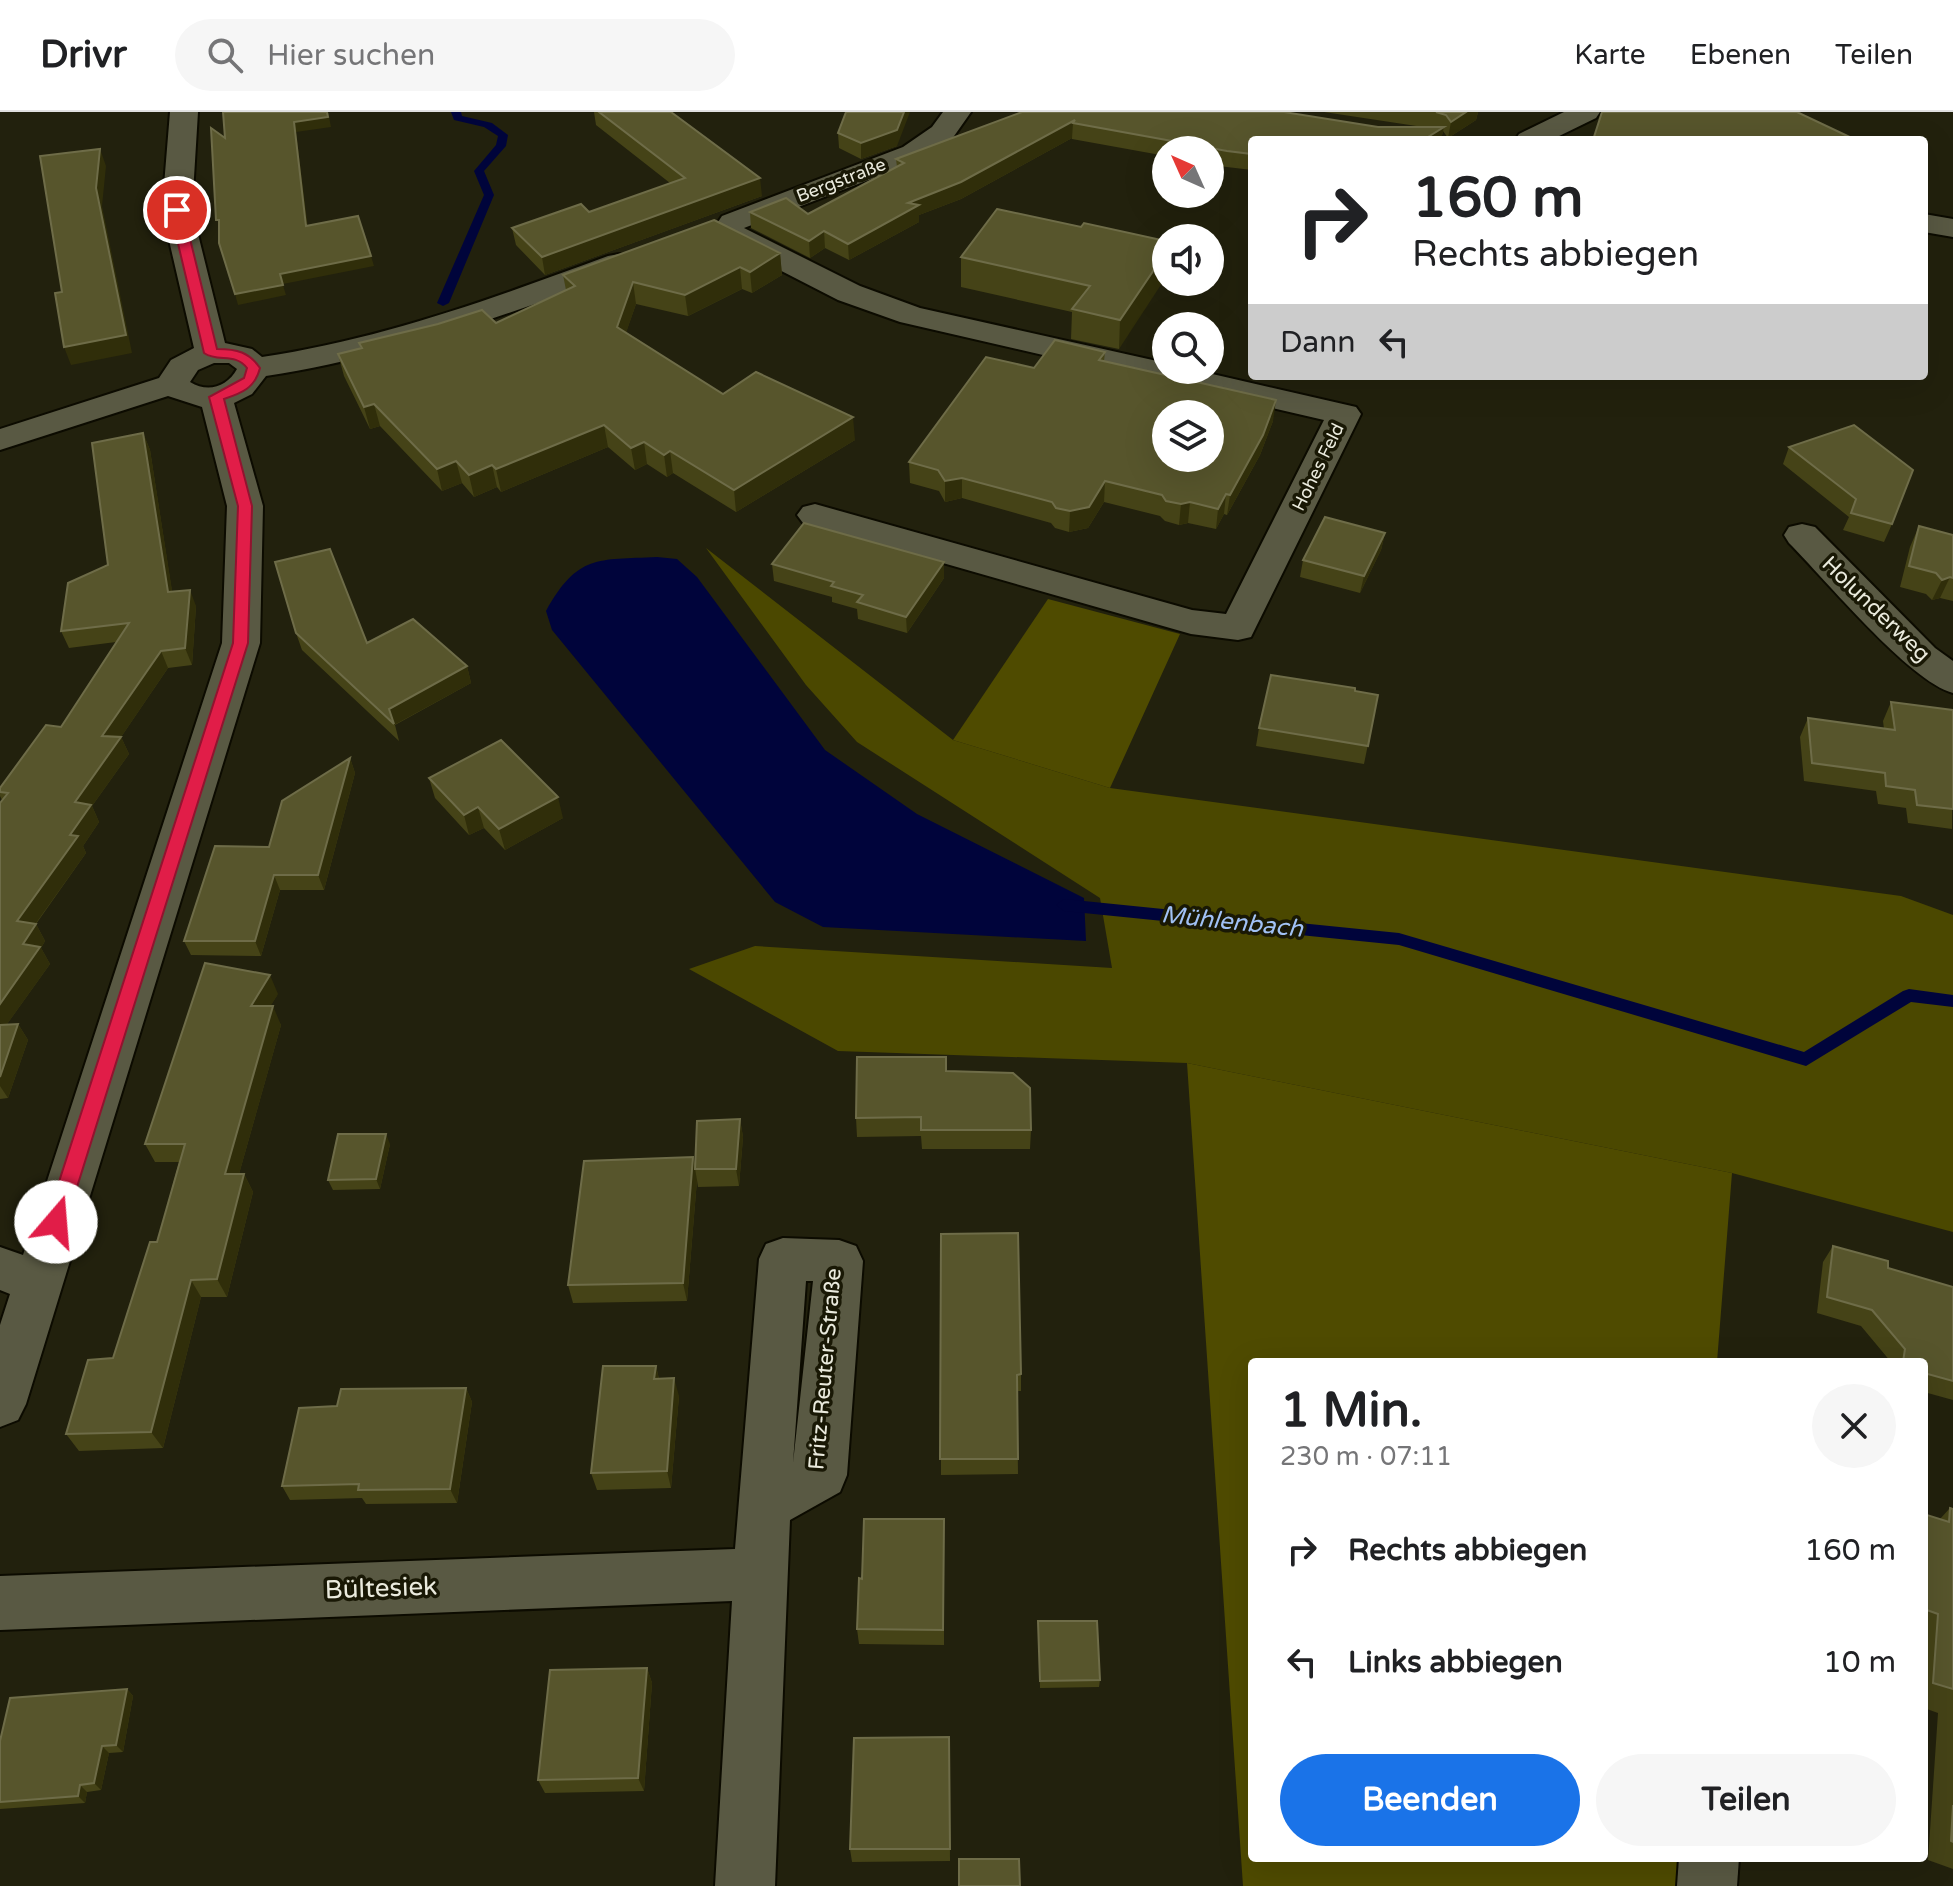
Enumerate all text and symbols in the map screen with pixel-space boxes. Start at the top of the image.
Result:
search box [175,19,735,91]
text: Drivr [40,32,127,78]
icon: search [203,33,247,77]
text: Hier suchen [267,37,435,74]
text: Karte [1574,38,1646,72]
text: Ebenen [1690,38,1791,72]
text: Teilen [1835,38,1913,72]
north arrow [1152,136,1224,208]
map controls [1152,136,1224,472]
street label: Bergstraße [793,153,889,207]
text: 160 m [1412,165,1583,232]
icon: right [1280,168,1384,272]
pin [143,176,211,244]
icon: arrive [155,188,199,232]
button: sound [1152,224,1224,296]
text: Rechts abbiegen [1412,233,1699,276]
button: search [1152,312,1224,384]
icon: left [1372,320,1416,364]
text: Dann [1280,324,1356,361]
button: layers [1152,400,1224,472]
street label: Hohes Feld [1287,419,1349,515]
street label: Holunderweg [1816,551,1936,667]
water label: Mühlenbach [1160,900,1306,944]
position arrow [14,1180,98,1264]
street label: Fritz-Reuter-Straße [803,1267,847,1471]
text: 1 Min. [1280,1382,1422,1440]
button: close [1812,1384,1896,1468]
text: 230 m · 07:11 [1280,1441,1452,1472]
icon: right [1280,1528,1324,1572]
text: Rechts abbiegen [1348,1532,1587,1569]
text: 160 m [1804,1532,1896,1569]
street label: Bültesiek [324,1571,438,1605]
icon: left [1280,1640,1324,1684]
text: Links abbiegen [1348,1644,1563,1681]
text: 10 m [1823,1644,1896,1681]
button: Beenden [1280,1754,1580,1846]
button: Teilen [1596,1754,1896,1846]

